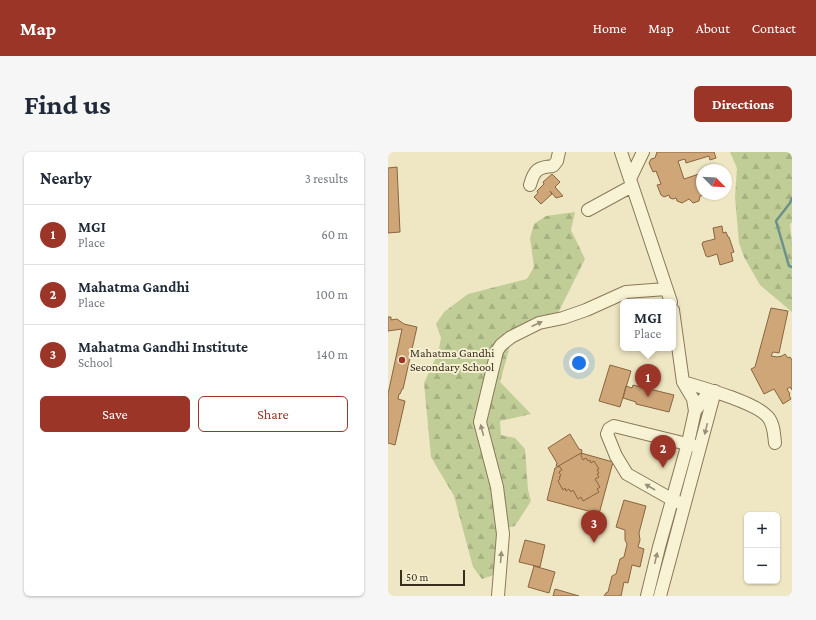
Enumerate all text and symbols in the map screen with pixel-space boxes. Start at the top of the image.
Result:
text: Map [20,18,56,39]
text: Home [593,20,626,36]
text: Map [648,20,674,36]
text: About [696,20,730,36]
text: Contact [752,20,796,36]
button: Directions [694,86,792,122]
text: Find us [24,89,111,120]
north arrow [696,164,732,200]
text: Nearby [40,169,92,188]
text: 3 results [305,171,348,186]
text: MGI [78,219,106,235]
text: 1 [51,227,55,242]
text: 60 m [321,227,348,242]
text: Place [78,235,105,250]
text: Mahatma Gandhi [78,279,189,295]
text: 2 [50,287,56,302]
text: 100 m [316,287,348,302]
text: Place [78,295,105,310]
popup [620,299,676,351]
text: MGI [634,310,662,326]
one-way arrow [532,321,544,327]
text: Place [634,326,661,341]
text: Mahatma Gandhi Institute [78,339,248,355]
place label: Mahatma Gandhi Secondary School [410,346,494,374]
text: 3 [50,347,56,362]
text: 140 m [317,347,348,362]
your location [569,353,589,373]
text: School [78,355,113,370]
marker: Mahatma Gandhi Secondary School [397,355,407,365]
pin: 1 [635,364,661,397]
button: Save [40,396,190,432]
button: Share [198,396,348,432]
one-way arrow [479,423,485,435]
one-way arrow [702,423,708,435]
pin: 2 [650,435,676,468]
one-way arrow [644,484,656,491]
pin: 3 [581,510,607,543]
map controls [744,512,780,584]
button: + [744,512,780,548]
button: − [744,548,780,584]
one-way arrow [498,551,505,563]
one-way arrow [654,552,660,564]
scale bar [400,568,465,587]
text: 50 m [406,571,428,583]

